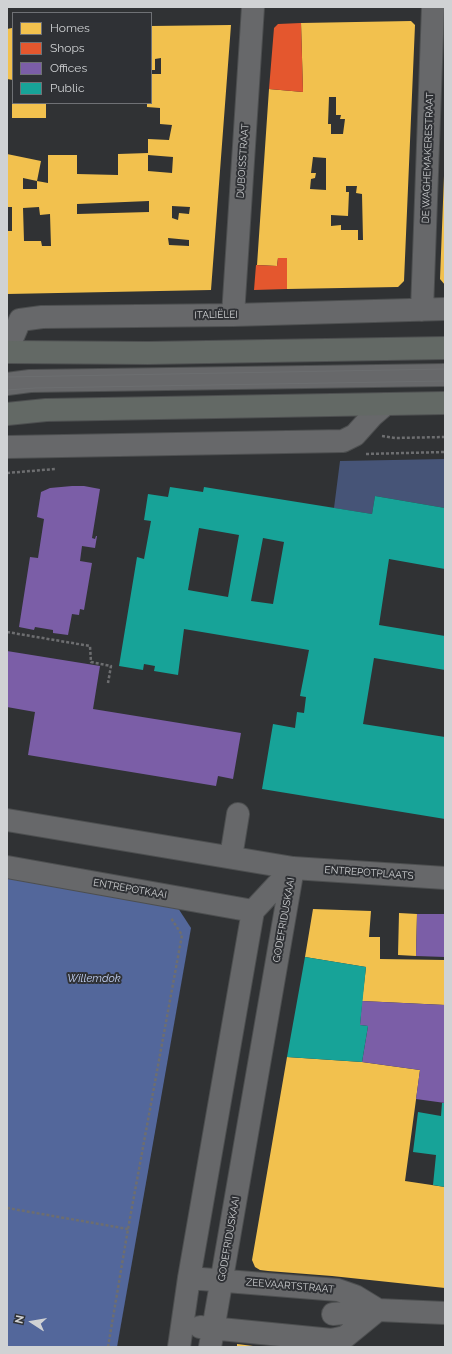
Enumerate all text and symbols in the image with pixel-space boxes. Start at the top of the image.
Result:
legend [12,12,152,104]
text: Homes [50,21,90,35]
text: Shops [50,41,85,55]
text: Offices [50,61,87,75]
text: Public [50,81,84,95]
street label: DE WAGHEMAKERESTRAAT [420,92,436,224]
street label: DUBOISSTRAAT [234,123,252,199]
street label: ITALIËLEI [194,309,238,321]
street label: ENTREPOTPLAATS [324,864,414,882]
street label: ENTREPOTKAAI [92,877,168,901]
street label: GODEFRIDUSKAAI [271,877,297,963]
water label: Willemdok [67,972,121,986]
street label: GODEFRIDUSKAAI [216,1196,242,1282]
street label: ZEEVAARTSTRAAT [245,1276,335,1296]
north arrow [12,1302,52,1342]
text: N [13,1314,27,1325]

